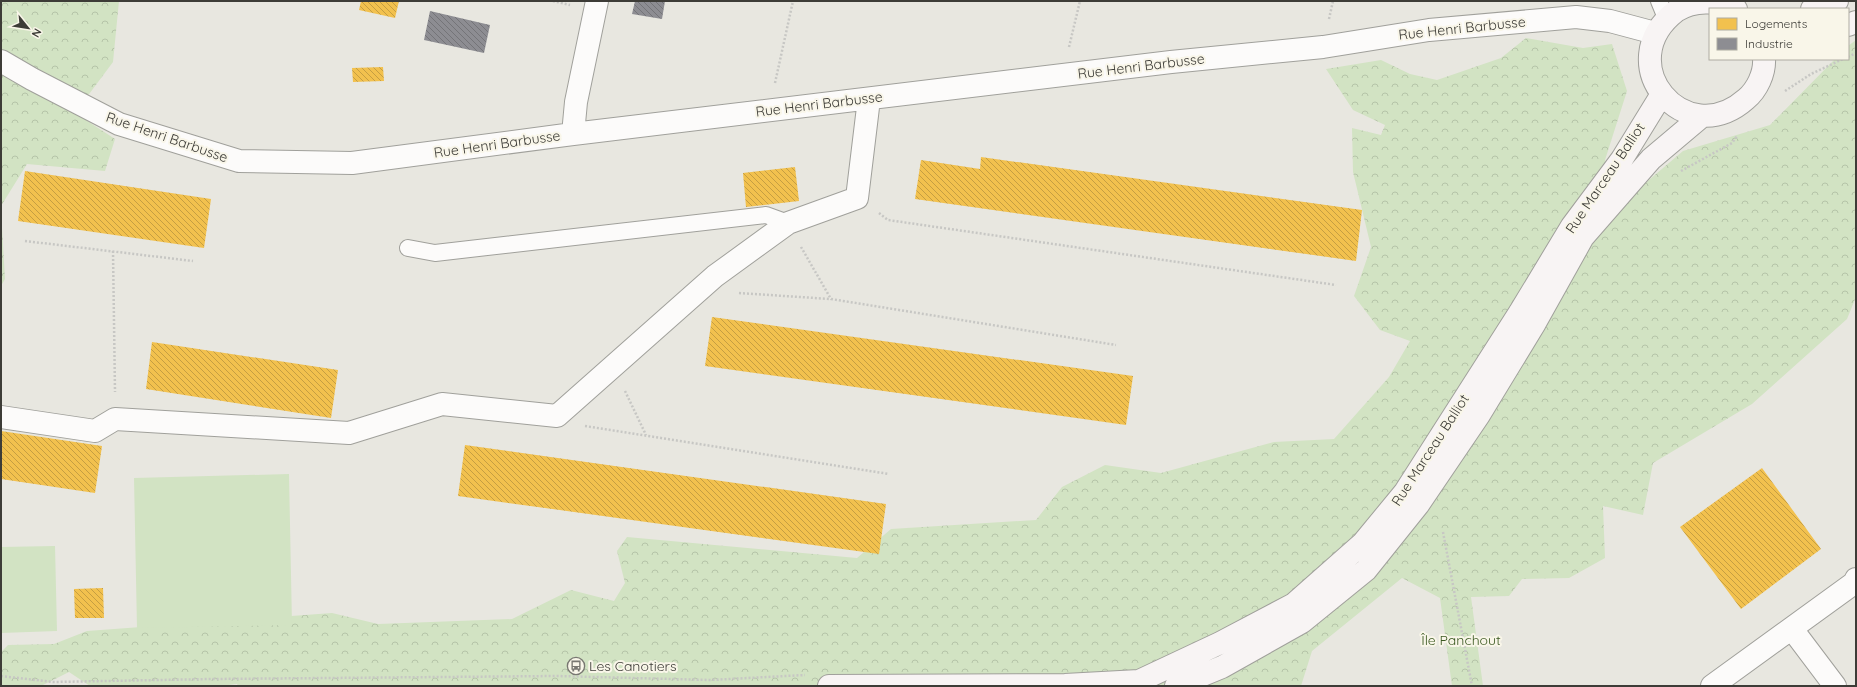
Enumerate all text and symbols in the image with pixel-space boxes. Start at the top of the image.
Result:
north arrow [8,8,48,48]
legend [1709,8,1849,60]
street label: Rue Henri Barbusse [1398,12,1527,44]
text: Logements [1745,16,1808,31]
text: N [29,26,45,40]
text: Industrie [1745,36,1793,51]
street label: Rue Henri Barbusse [1077,49,1206,83]
street label: Rue Henri Barbusse [755,87,884,121]
street label: Rue Henri Barbusse [104,108,230,166]
street label: Rue Marceau Balliot [1561,119,1649,237]
street label: Rue Henri Barbusse [433,126,562,162]
street label: Rue Marceau Balliot [1387,391,1473,509]
park label: Île Panchout [1421,631,1501,649]
bus stop icon: Les Canotiers [566,656,586,676]
place label: Les Canotiers [589,657,677,675]

